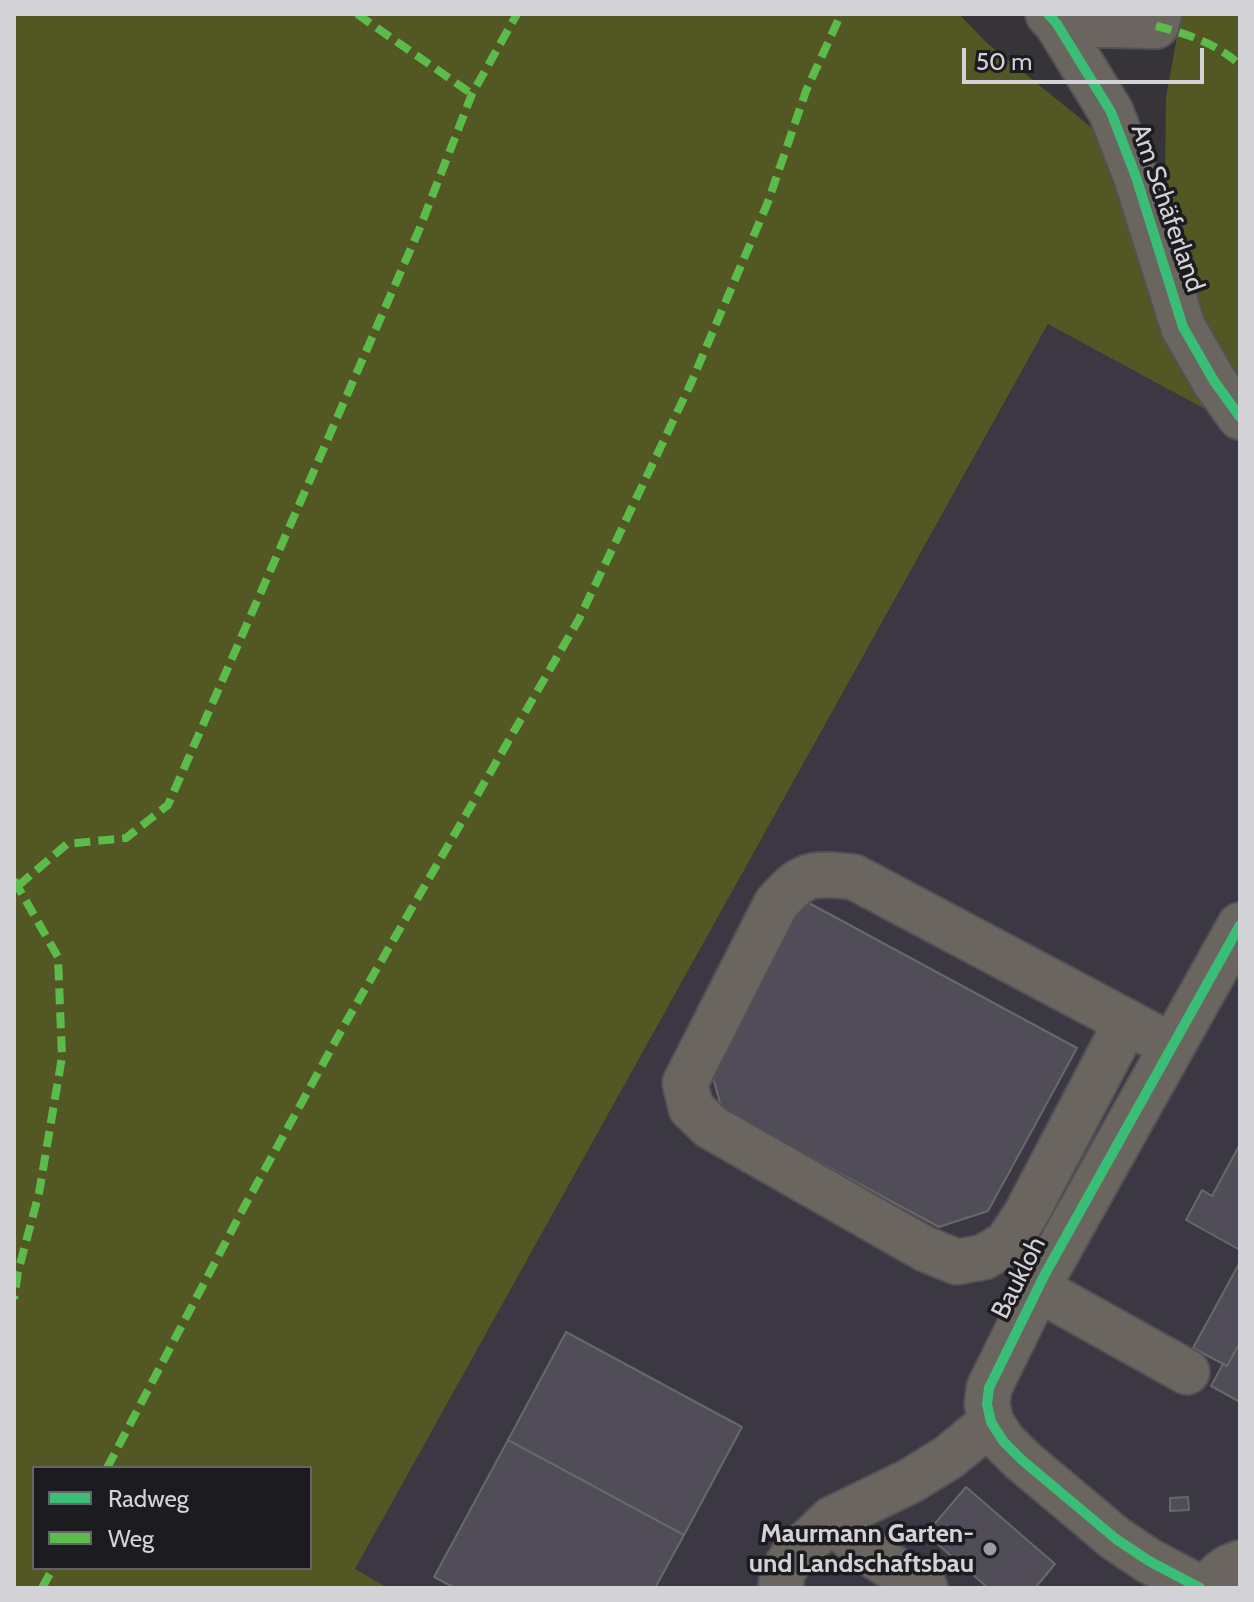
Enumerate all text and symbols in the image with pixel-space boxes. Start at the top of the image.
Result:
scale bar [966,32,1208,82]
text: 50 m [976,47,1032,76]
street label: Am Schäferland [1124,120,1210,296]
street label: Baukloh [985,1232,1053,1324]
legend [32,1466,312,1570]
text: Radweg [108,1484,189,1513]
place label: Maurmann Garten- und Landschaftsbau [749,1518,974,1580]
text: Weg [108,1524,154,1553]
marker: Maurmann Garten- und Landschaftsbau [981,1540,999,1558]

